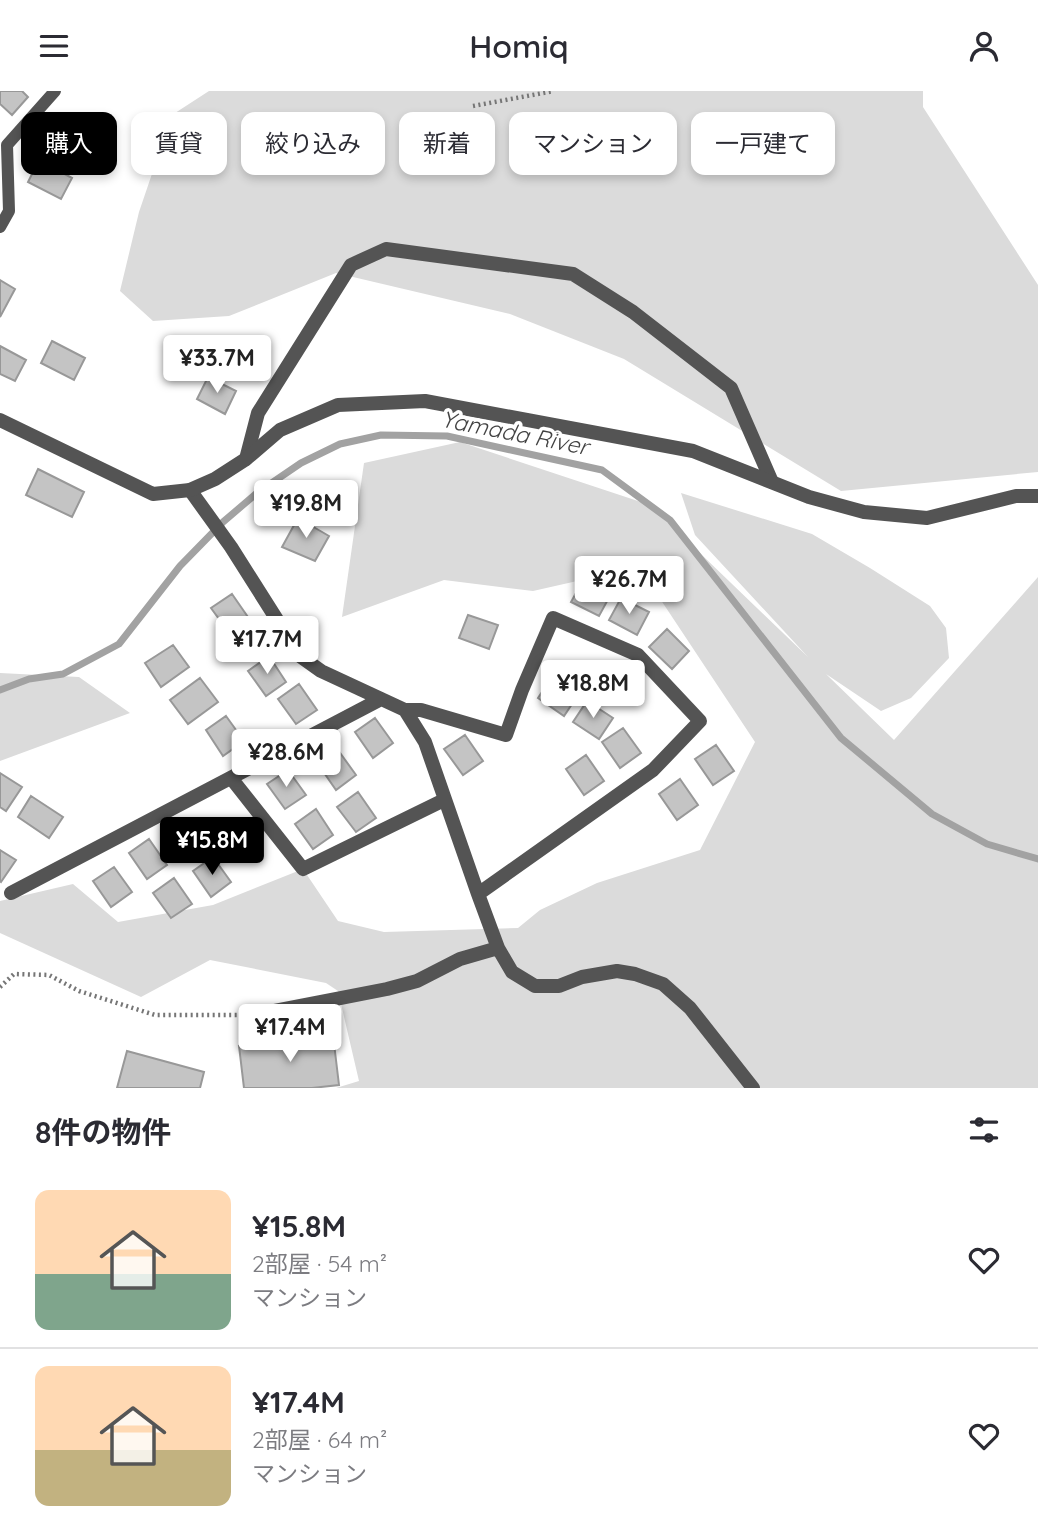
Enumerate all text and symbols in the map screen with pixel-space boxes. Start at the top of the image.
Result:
text: Homiq [469,26,569,66]
icon: menu [35,27,73,65]
icon: person [965,27,1003,65]
chip: 購入 [21,112,117,175]
chip: 賃貸 [131,112,227,175]
chip: 絞り込み [241,112,385,175]
chip: 新着 [399,112,495,175]
chip: マンション [509,112,677,175]
chip: 一戸建て [691,112,835,175]
pin: ¥33.7M [160,335,274,395]
text: ¥33.7M [179,343,255,372]
water label: Yamada River [439,404,594,462]
pin: ¥19.8M [249,481,363,540]
text: ¥19.8M [270,488,342,517]
pin: ¥26.7M [572,557,686,616]
text: ¥26.7M [591,564,667,593]
pin: ¥17.7M [210,617,324,676]
text: ¥17.7M [232,624,302,653]
pin: ¥18.8M [536,661,650,720]
text: ¥18.8M [557,668,629,697]
pin: ¥28.6M [229,729,343,789]
text: ¥28.6M [248,737,324,766]
pin: ¥15.8M [155,817,269,877]
text: ¥15.8M [176,825,248,854]
pin: ¥17.4M [233,1005,347,1064]
text: ¥17.4M [254,1012,326,1041]
icon: filters [965,1111,1003,1149]
text: 8件の物件 [35,1113,171,1151]
text: ¥15.8M [252,1207,346,1245]
icon: home [91,1218,175,1302]
icon: heart [965,1241,1003,1279]
text: 2部屋 · 54 m² [252,1249,387,1278]
text: マンション [252,1283,367,1312]
text: ¥17.4M [252,1383,345,1421]
icon: home [91,1394,175,1478]
icon: heart [965,1417,1003,1455]
text: 2部屋 · 64 m² [252,1425,387,1454]
text: マンション [252,1459,367,1488]

